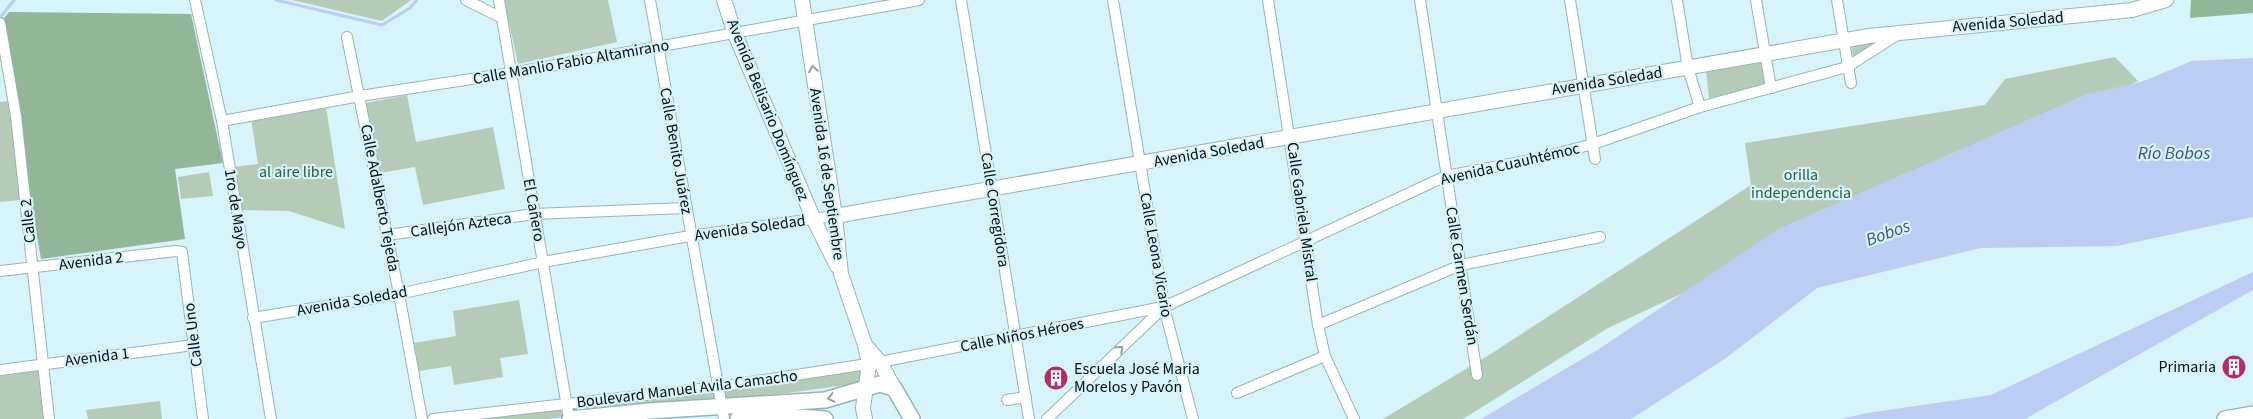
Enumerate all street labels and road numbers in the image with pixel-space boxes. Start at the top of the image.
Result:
street label: Avenida Soledad [1951,6,2065,38]
street label: Avenida Belisario Domínguez [721,16,815,204]
street label: Calle Manlio Fabio Altamirano [471,34,671,90]
street label: Avenida Soledad [1550,61,1664,101]
street label: Calle Benito Juárez [654,86,698,216]
street label: Avenida 16 de Septiembre [804,86,850,262]
street label: Calle Adalberto Tejeda [355,122,405,274]
street label: Avenida Soledad [1152,131,1266,173]
street label: Avenida Cuauhtémoc [1438,137,1582,191]
street label: Calle Gabriela Mistral [1281,141,1323,283]
street label: Calle Corregidora [975,151,1015,269]
street label: 1ro de Mayo [219,167,253,251]
street label: El Cañero [518,177,550,243]
street label: Calle Leona Vicario [1134,191,1178,319]
street label: Calle 2 [15,198,41,244]
street label: Calle Carmen Serdán [1440,205,1484,347]
street label: Callejón Azteca [409,207,513,243]
street label: Avenida Soledad [693,209,807,247]
street label: Avenida 2 [58,246,124,276]
street label: Avenida Soledad [295,280,409,322]
street label: Calle Uno [178,302,208,368]
street label: Calle Niños Héroes [958,312,1086,358]
street label: Avenida 1 [64,342,130,372]
street label: Boulevard Manuel Avila Camacho [575,365,799,413]

